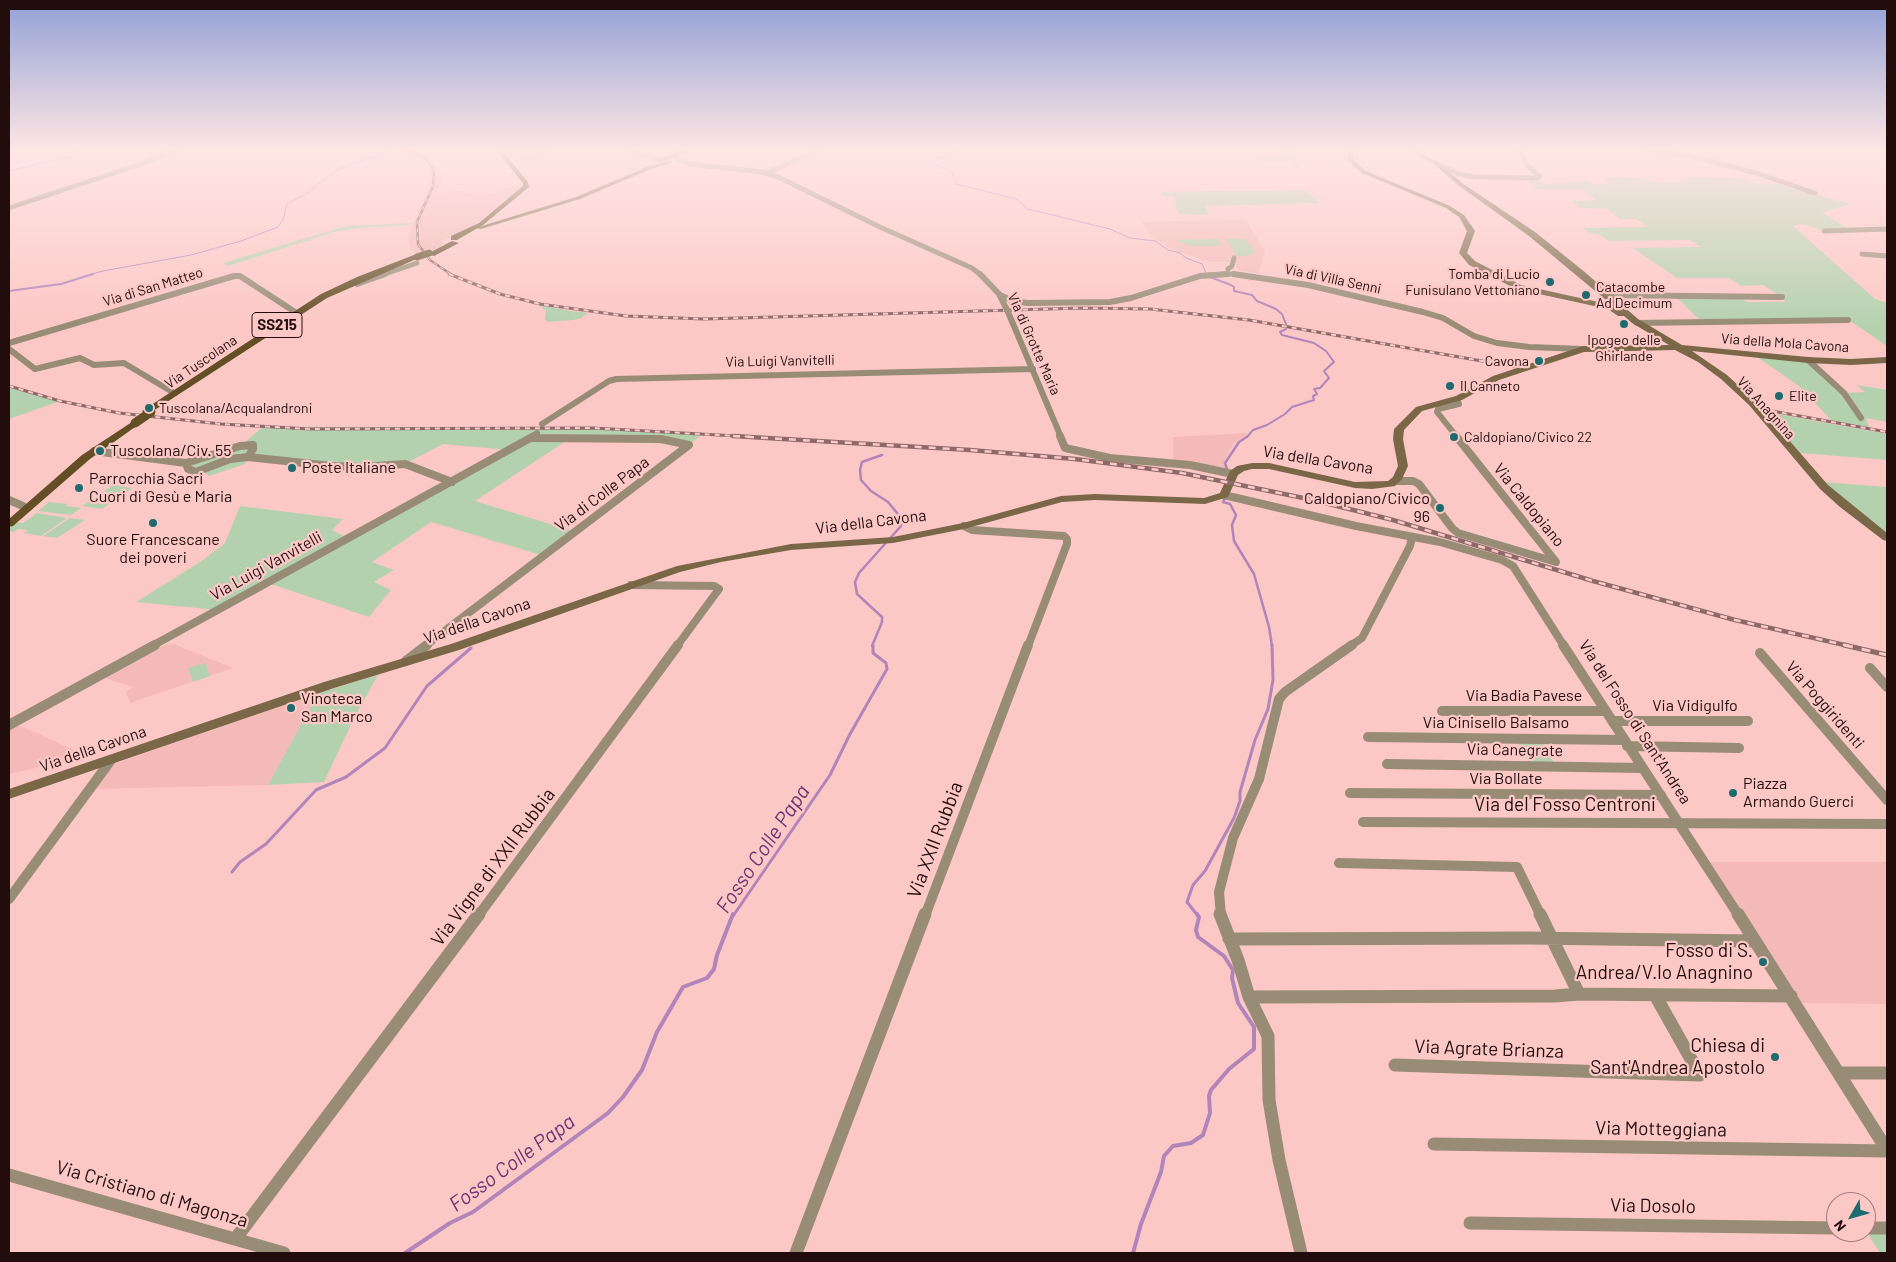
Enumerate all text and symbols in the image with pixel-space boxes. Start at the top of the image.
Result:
street label: Via di Villa Senni [1283,261,1383,297]
street label: Via di San Matteo [101,264,205,310]
place label: Tomba di Lucio Funisulano Vettoniano [1405,266,1540,298]
marker: Tomba di Lucio Funisulano Vettoniano [1544,276,1556,288]
place label: Catacombe Ad Decimum [1596,279,1672,312]
marker: Catacombe Ad Decimum [1580,289,1592,301]
street label: Via di Grotte Maria [1004,290,1064,398]
road number: SS215 [252,312,302,338]
marker: Ipogeo delle Ghirlande [1618,318,1630,330]
street label: Via della Mola Cavona [1720,330,1850,356]
street label: Via Tuscolana [162,332,240,392]
place label: Ipogeo delle Ghirlande [1587,332,1661,364]
street label: Via Luigi Vanvitelli [725,352,835,370]
place label: Cavona [1485,353,1529,369]
marker: Cavona [1533,355,1545,367]
street label: Via Anagnina [1734,373,1798,443]
place label: Il Canneto [1460,378,1520,394]
marker: Il Canneto [1444,380,1456,392]
place label: Elite [1789,388,1817,404]
marker: Elite [1773,390,1785,402]
place label: Tuscolana/Acqualandroni [159,400,312,416]
marker: Tuscolana/Acqualandroni [143,402,155,414]
place label: Caldopiano/Civico 22 [1464,429,1592,445]
marker: Caldopiano/Civico 22 [1448,431,1460,443]
place label: Tuscolana/Civ. 55 [110,441,231,461]
street label: Via della Cavona [1261,442,1375,478]
marker: Tuscolana/Civ. 55 [94,445,106,457]
street label: Via di Colle Papa [551,452,653,536]
place label: Poste Italiane [302,458,396,478]
street label: Via Caldopiano [1489,459,1569,551]
marker: Poste Italiane [286,462,298,474]
place label: Parrocchia Sacri Cuori di Gesù e Maria [89,469,232,507]
marker: Parrocchia Sacri Cuori di Gesù e Maria [73,482,85,494]
place label: Caldopiano/Civico 96 [1304,489,1430,527]
marker: Caldopiano/Civico 96 [1434,502,1446,514]
street label: Via della Cavona [815,506,927,538]
marker: Suore Francescane dei poveri [147,517,159,529]
street label: Via Luigi Vanvitelli [207,527,325,605]
place label: Suore Francescane dei poveri [86,530,220,568]
street label: Via della Cavona [421,594,533,648]
street label: Via del Fosso di Sant'Andrea [1575,636,1695,808]
street label: Via Poggiridenti [1782,657,1868,753]
street label: Via Badia Pavese [1466,686,1582,706]
place label: Vinoteca San Marco [301,689,373,727]
street label: Via Vidigulfo [1652,696,1738,716]
marker: Vinoteca San Marco [285,702,297,714]
street label: Via Cinisello Balsamo [1423,713,1569,733]
street label: Via della Cavona [37,722,149,776]
street label: Via Canegrate [1467,740,1563,760]
street label: Via Bollate [1469,769,1543,789]
place label: Piazza Armando Guerci [1743,774,1854,812]
street label: Via XXII Rubbia [902,779,968,901]
water label: Fosso Colle Papa [711,780,815,918]
street label: Via Vigne di XXII Rubbia [426,784,560,950]
marker: Piazza Armando Guerci [1727,787,1739,799]
street label: Via del Fosso Centroni [1474,794,1656,816]
place label: Fosso di S. Andrea/V.lo Anagnino [1576,940,1753,984]
marker: Fosso di S. Andrea/V.lo Anagnino [1757,956,1769,968]
street label: Via Agrate Brianza [1414,1035,1564,1063]
place label: Chiesa di Sant'Andrea Apostolo [1590,1035,1765,1079]
marker: Chiesa di Sant'Andrea Apostolo [1769,1051,1781,1063]
water label: Fosso Colle Papa [444,1109,580,1217]
street label: Via Motteggiana [1595,1116,1727,1142]
street label: Via Cristiano di Magonza [53,1156,251,1232]
north arrow [1826,1192,1876,1242]
street label: Via Dosolo [1610,1194,1696,1218]
text: N [1830,1217,1849,1235]

